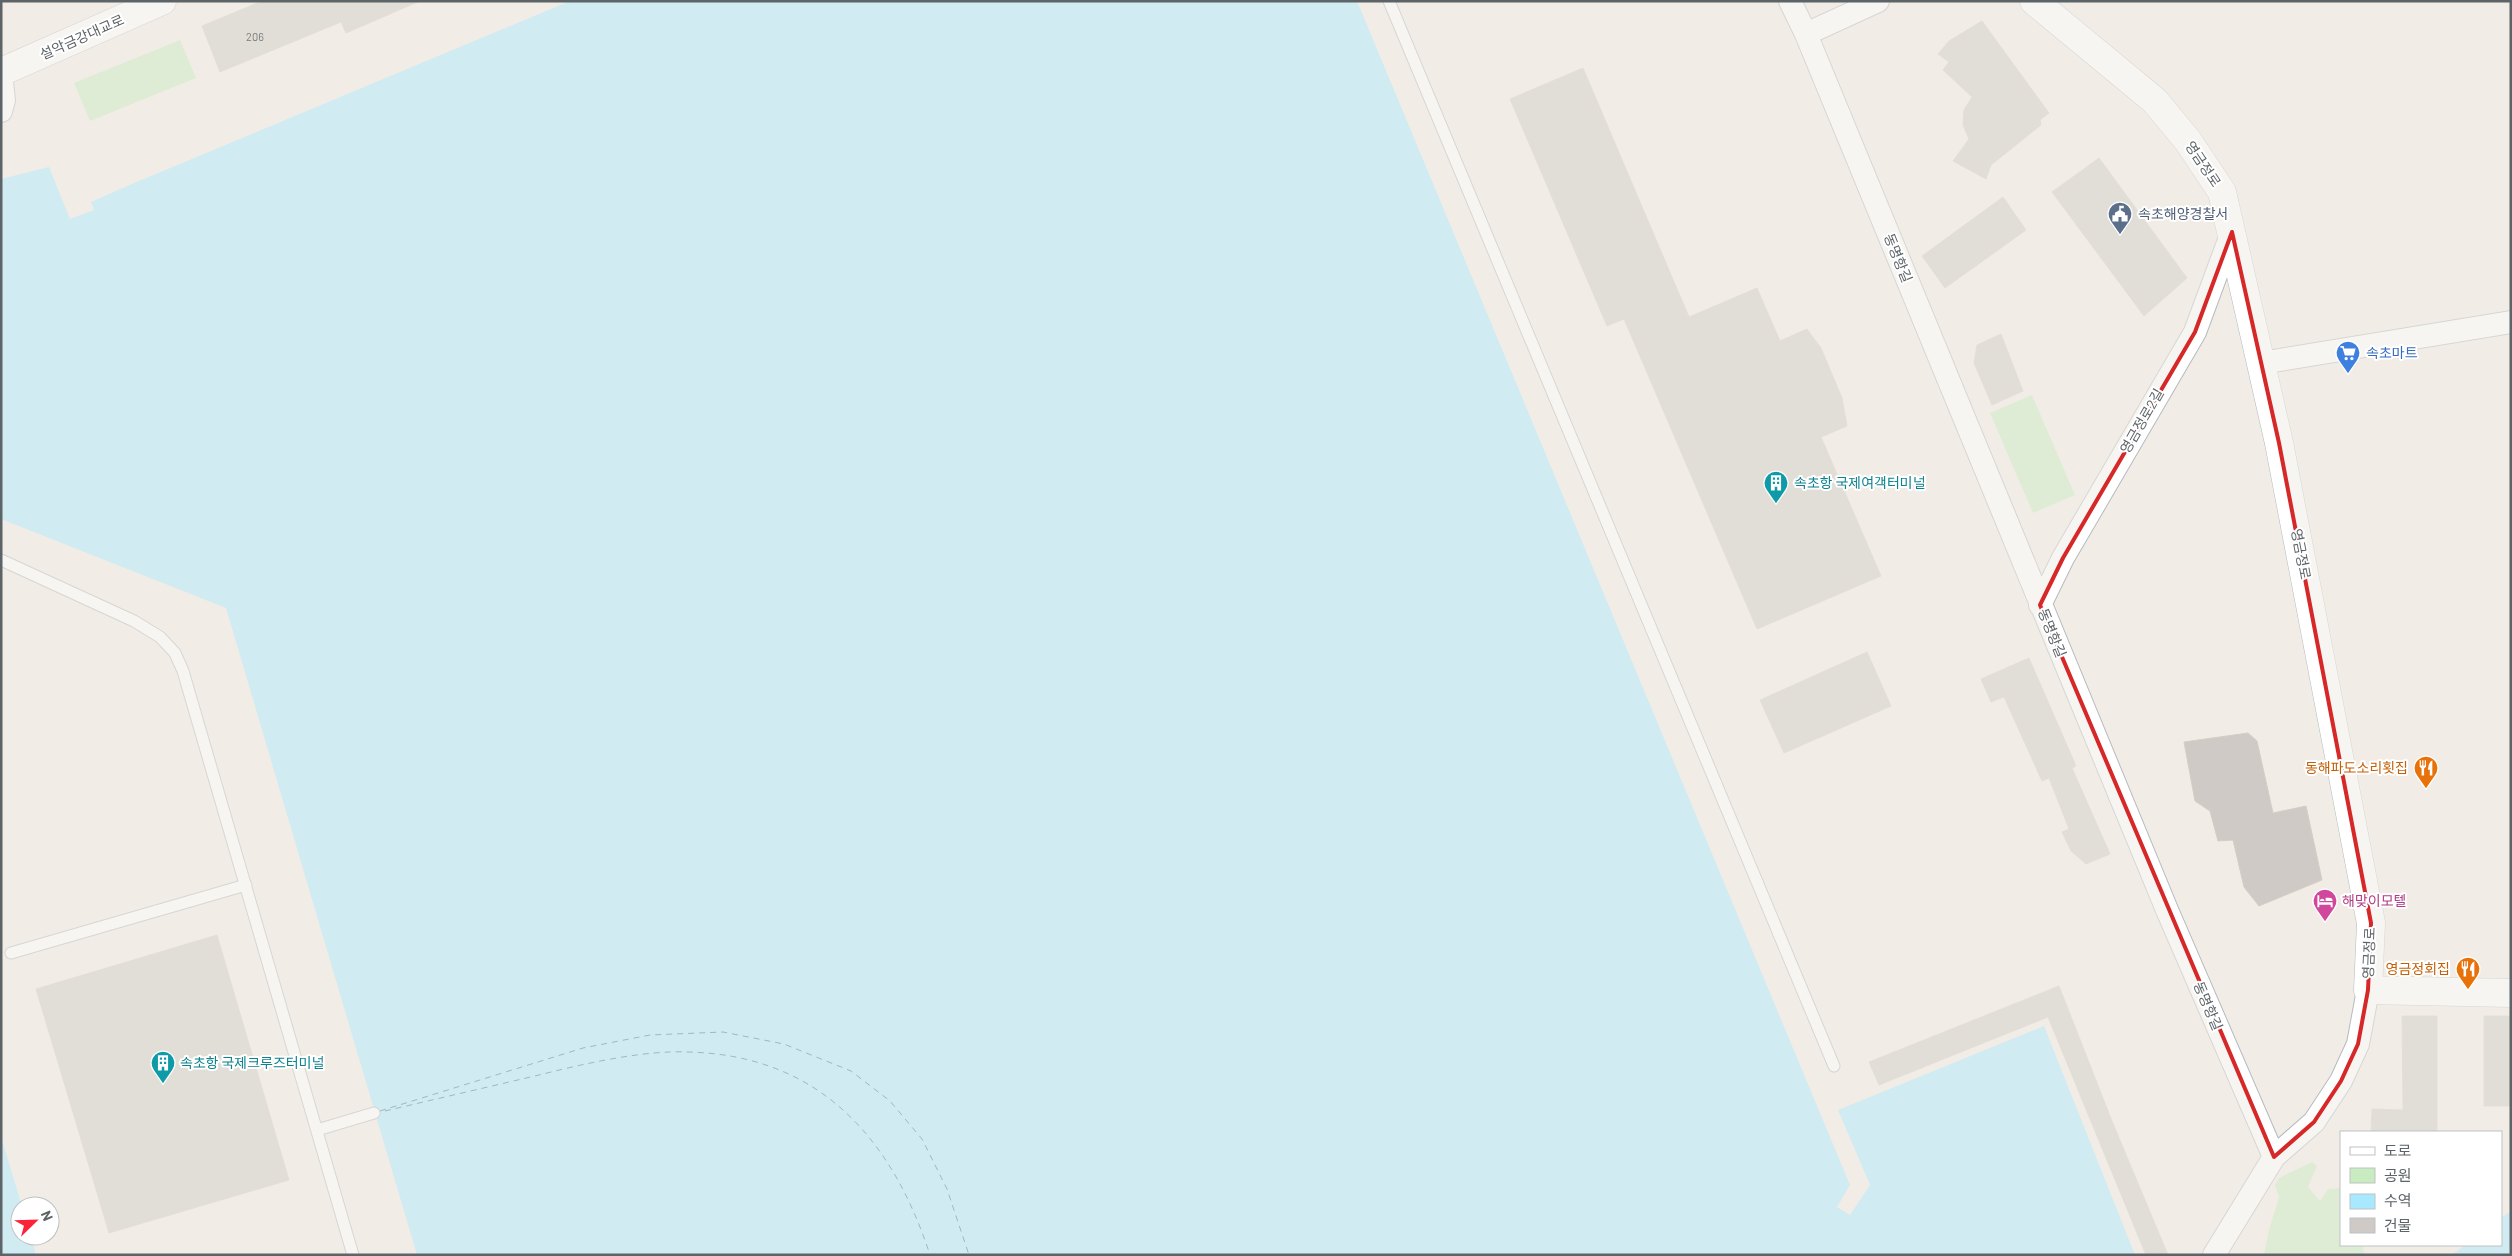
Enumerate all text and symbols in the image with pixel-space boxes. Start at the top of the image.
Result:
street label: 설악금강대교로 [37,10,127,63]
house number: 206 [246,30,264,43]
street label: 영금정로 [2182,138,2225,190]
public building icon: 속초해양경찰서 [2107,201,2133,235]
place label: 속초해양경찰서 [2138,205,2228,222]
street label: 동명항길 [1881,231,1916,285]
supermarket icon: 속초마트 [2335,340,2361,374]
place label: 속초마트 [2366,344,2418,361]
street label: 영금정로2길 [2116,385,2167,456]
building icon: 속초항 국제여객터미널 [1763,470,1789,504]
place label: 속초항 국제여객터미널 [1794,474,1926,491]
street label: 영금정로 [2288,527,2315,581]
street label: 동명항길 [2035,606,2070,660]
restaurant icon: 동해파도소리횟집 [2413,755,2439,789]
place label: 동해파도소리횟집 [2305,759,2408,776]
hotel icon: 해맞이모텔 [2312,888,2338,922]
place label: 해맞이모텔 [2342,892,2406,909]
street label: 영금정로 [2359,927,2378,979]
restaurant icon: 영금정회집 [2455,956,2481,990]
place label: 영금정회집 [2386,960,2450,977]
street label: 동명항길 [2191,979,2226,1033]
building icon: 속초항 국제크루즈터미널 [150,1050,176,1084]
place label: 속초항 국제크루즈터미널 [180,1054,324,1071]
legend [2340,1131,2502,1246]
text: 도로 [2384,1141,2412,1159]
text: 공원 [2384,1166,2412,1184]
text: 수역 [2384,1191,2412,1209]
north arrow [10,1196,60,1246]
text: N [38,1208,57,1223]
text: 건물 [2384,1216,2412,1234]

